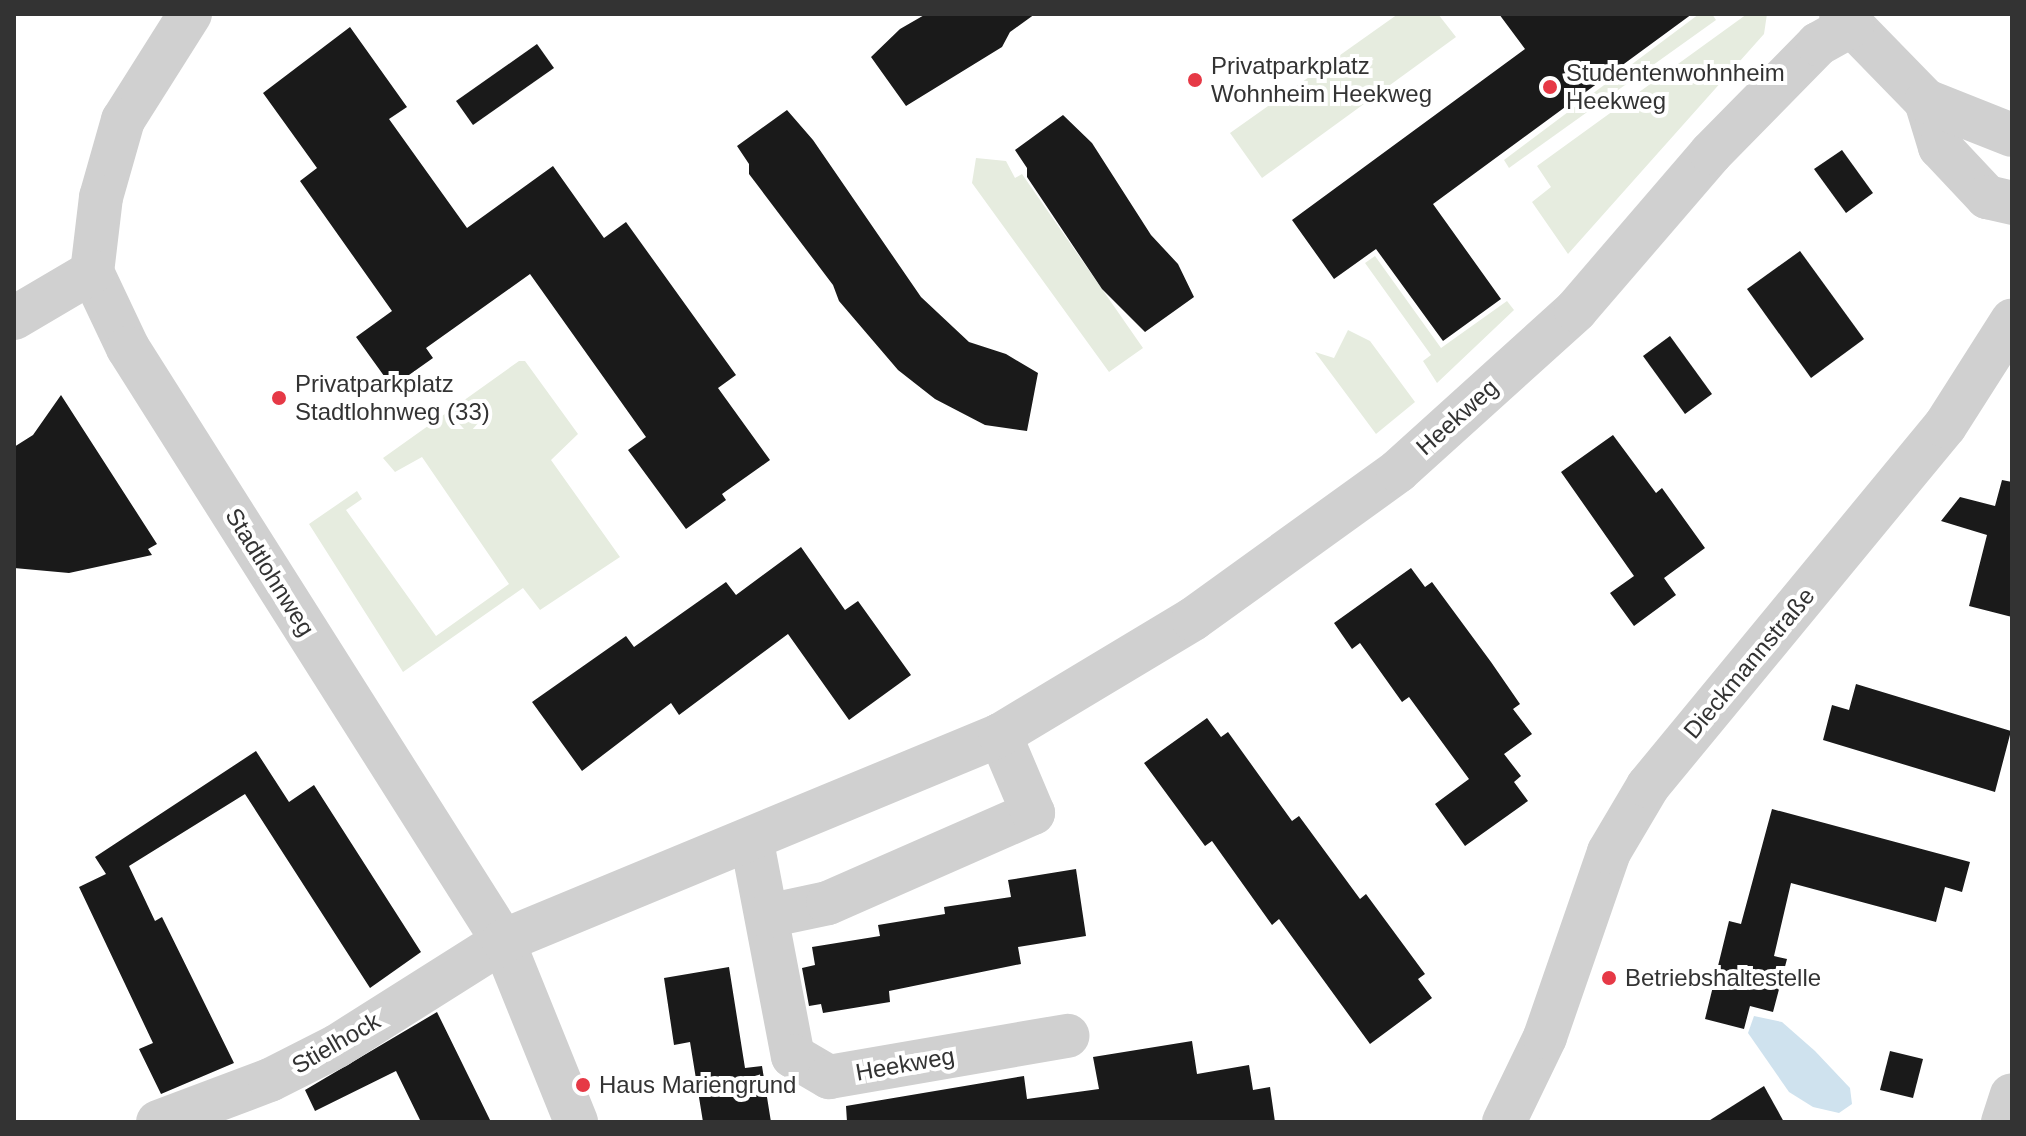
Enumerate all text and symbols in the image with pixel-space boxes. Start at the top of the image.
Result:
place label: Privatparkplatz Wohnheim Heekweg [1211,52,1432,108]
place label: Studentenwohnheim Heekweg [1566,59,1785,115]
marker: Privatparkplatz Wohnheim Heekweg [1186,71,1204,89]
marker: Studentenwohnheim Heekweg [1541,78,1559,96]
place label: Privatparkplatz Stadtlohnweg (33) [295,370,490,426]
street label: Heekweg [1410,373,1504,461]
marker: Privatparkplatz Stadtlohnweg (33) [270,389,288,407]
street label: Stadtlohnweg [219,503,321,641]
street label: Dieckmannstraße [1678,582,1820,744]
place label: Betriebshaltestelle [1625,964,1821,992]
marker: Betriebshaltestelle [1600,969,1618,987]
street label: Stielhock [287,1006,385,1080]
street label: Heekweg [853,1041,957,1087]
place label: Haus Mariengrund [599,1071,796,1099]
marker: Haus Mariengrund [574,1076,592,1094]

